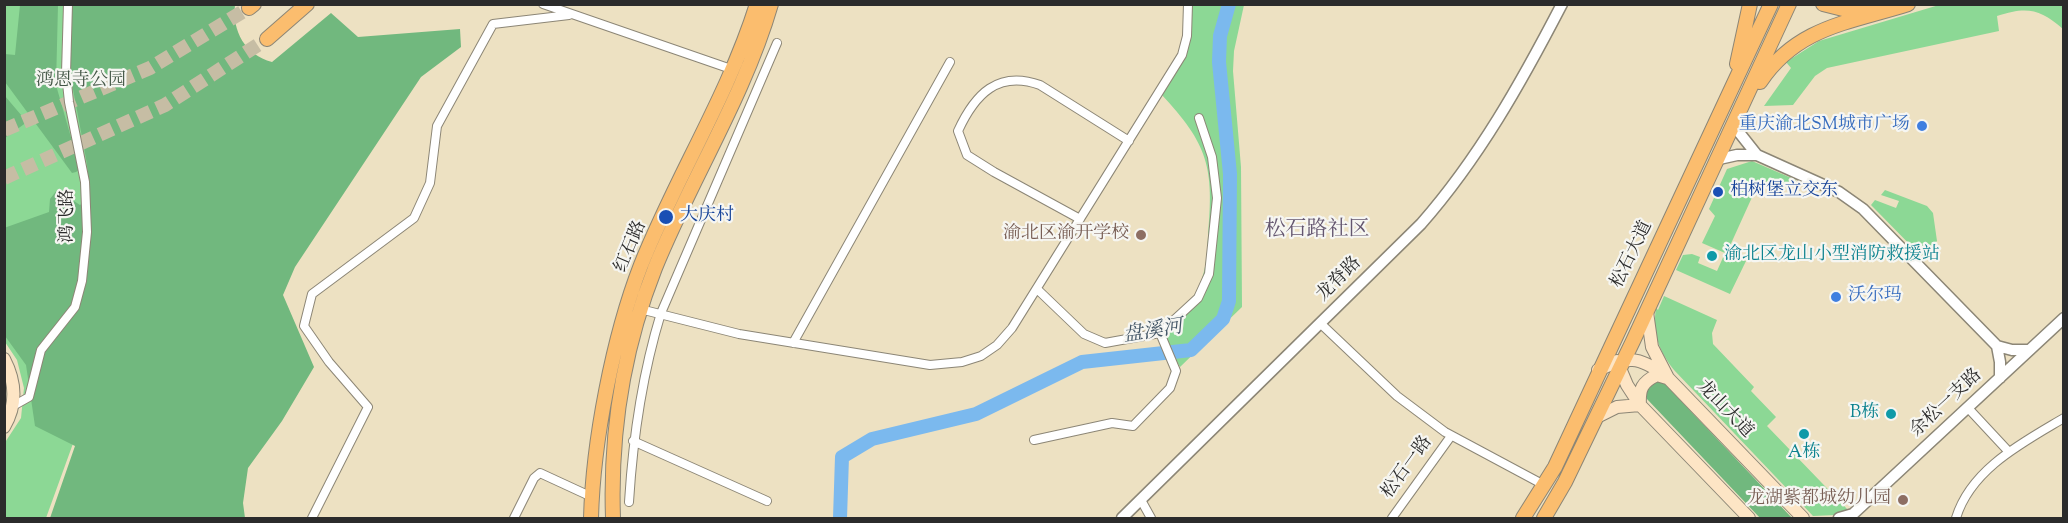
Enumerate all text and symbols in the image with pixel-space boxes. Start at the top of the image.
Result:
park label: 鸿恩寺公园 [36,71,126,93]
place label: 重庆渝北SM城市广场 [1739,115,1910,137]
marker: 重庆渝北SM城市广场 [1915,119,1929,133]
place label: 柏树堡立交东 [1730,181,1838,203]
marker: 柏树堡立交东 [1711,185,1725,199]
street label: 鸿飞路 [58,189,80,243]
place label: 大庆村 [680,206,734,228]
marker: 大庆村 [657,208,675,226]
street label: 红石路 [612,218,652,276]
district label: 松石路社区 [1265,218,1369,244]
street label: 松石大道 [1608,218,1658,292]
place label: 渝北区渝开学校 [1003,224,1129,246]
marker: 渝北区渝开学校 [1134,228,1148,242]
place label: 渝北区龙山小型消防救援站 [1724,245,1940,267]
marker: 渝北区龙山小型消防救援站 [1705,249,1719,263]
street label: 龙脊路 [1313,253,1367,307]
place label: 沃尔玛 [1848,286,1902,308]
marker: 沃尔玛 [1829,290,1843,304]
water label: 盘溪河 [1121,316,1185,350]
street label: 余松一支路 [1907,365,1987,443]
street label: 龙山大道 [1691,377,1757,443]
place label: B栋 [1850,403,1879,425]
marker: B栋 [1884,407,1898,421]
marker: A栋 [1797,427,1811,441]
street label: 松石一路 [1378,433,1438,503]
place label: A栋 [1788,443,1820,465]
place label: 龙湖紫都城幼儿园 [1747,489,1891,511]
marker: 龙湖紫都城幼儿园 [1896,493,1910,507]

